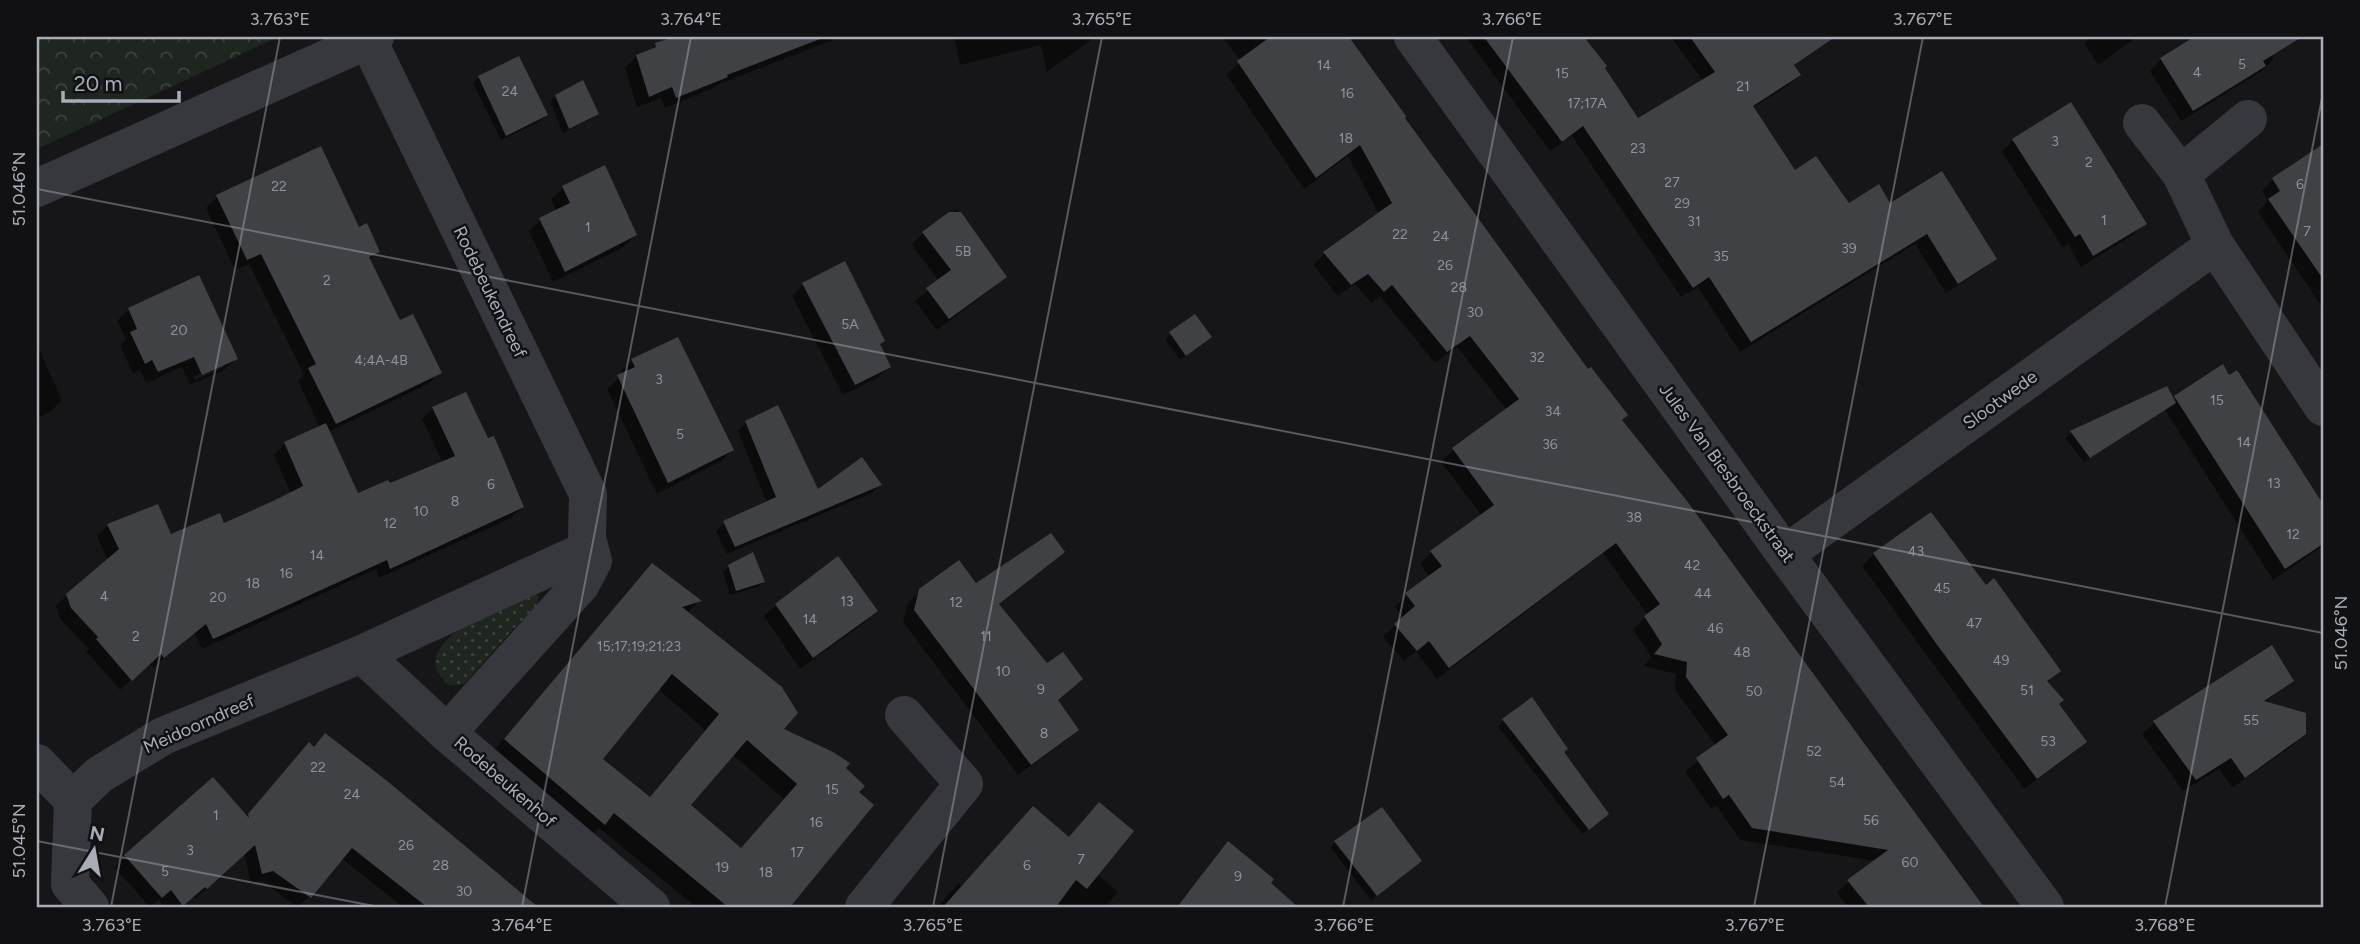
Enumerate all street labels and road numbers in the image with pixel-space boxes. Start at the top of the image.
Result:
street label: Rodebeukendreef [449,223,532,362]
street label: Slootwede [1958,365,2042,434]
street label: Jules Van Biesbroeckstraat [1654,379,1800,567]
street label: Meidoorndreef [140,689,258,758]
street label: Rodebeukenhof [449,732,561,833]

